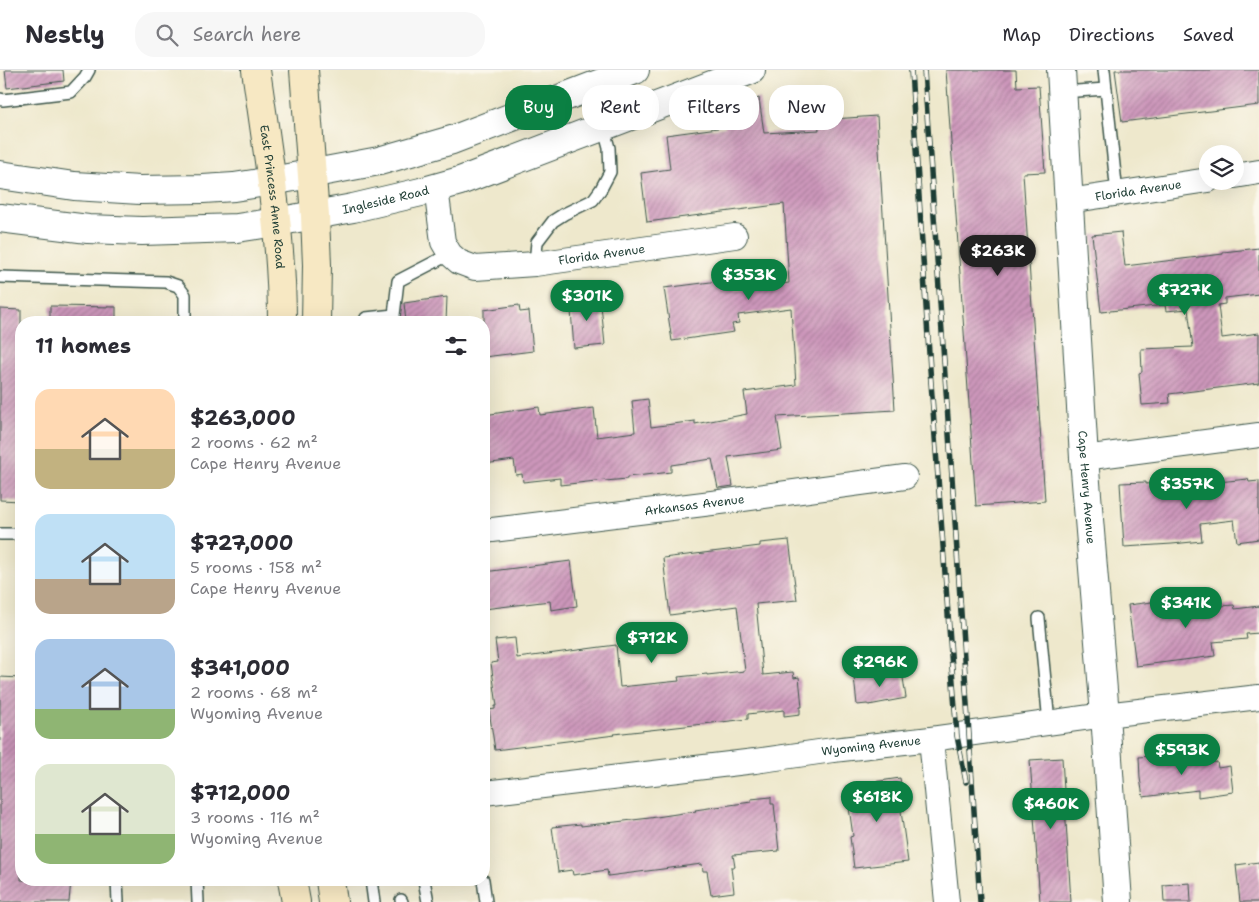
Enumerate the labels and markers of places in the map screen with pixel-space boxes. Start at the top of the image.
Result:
pin: $263K [963,234,1033,277]
pin: $353K [714,258,784,301]
pin: $727K [1150,274,1220,316]
pin: $301K [552,280,622,322]
pin: $357K [1152,468,1222,510]
pin: $341K [1151,586,1221,629]
pin: $712K [617,622,687,664]
pin: $296K [845,646,915,688]
pin: $593K [1147,734,1217,776]
pin: $618K [842,780,912,823]
pin: $460K [1016,788,1086,830]

